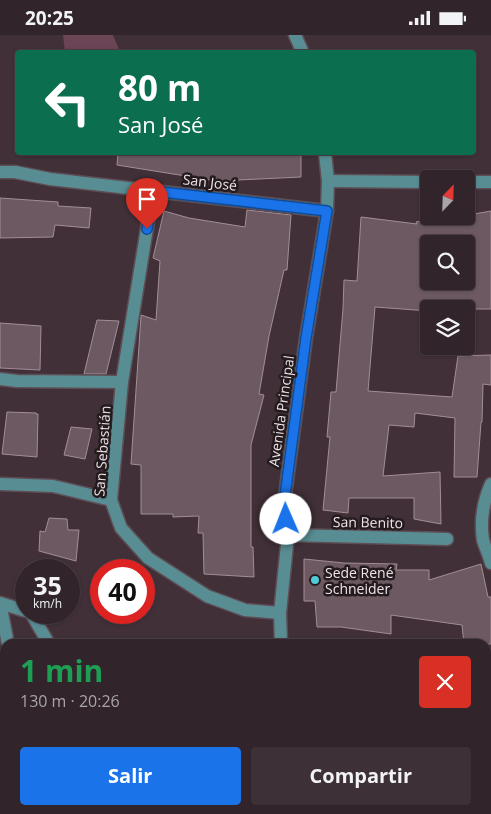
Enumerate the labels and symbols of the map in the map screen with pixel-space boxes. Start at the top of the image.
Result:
street label: San José [182,169,238,195]
north arrow [420,170,475,225]
pin [126,178,168,229]
street label: Avenida Principal [264,354,298,468]
street label: San Sebastián [89,405,115,497]
position arrow [259,492,311,544]
street label: San Benito [333,512,403,532]
speed limit sign: 40 [90,559,155,624]
place label: Sede René Schneider [325,563,394,598]
marker: Sede René Schneider [309,574,321,586]

